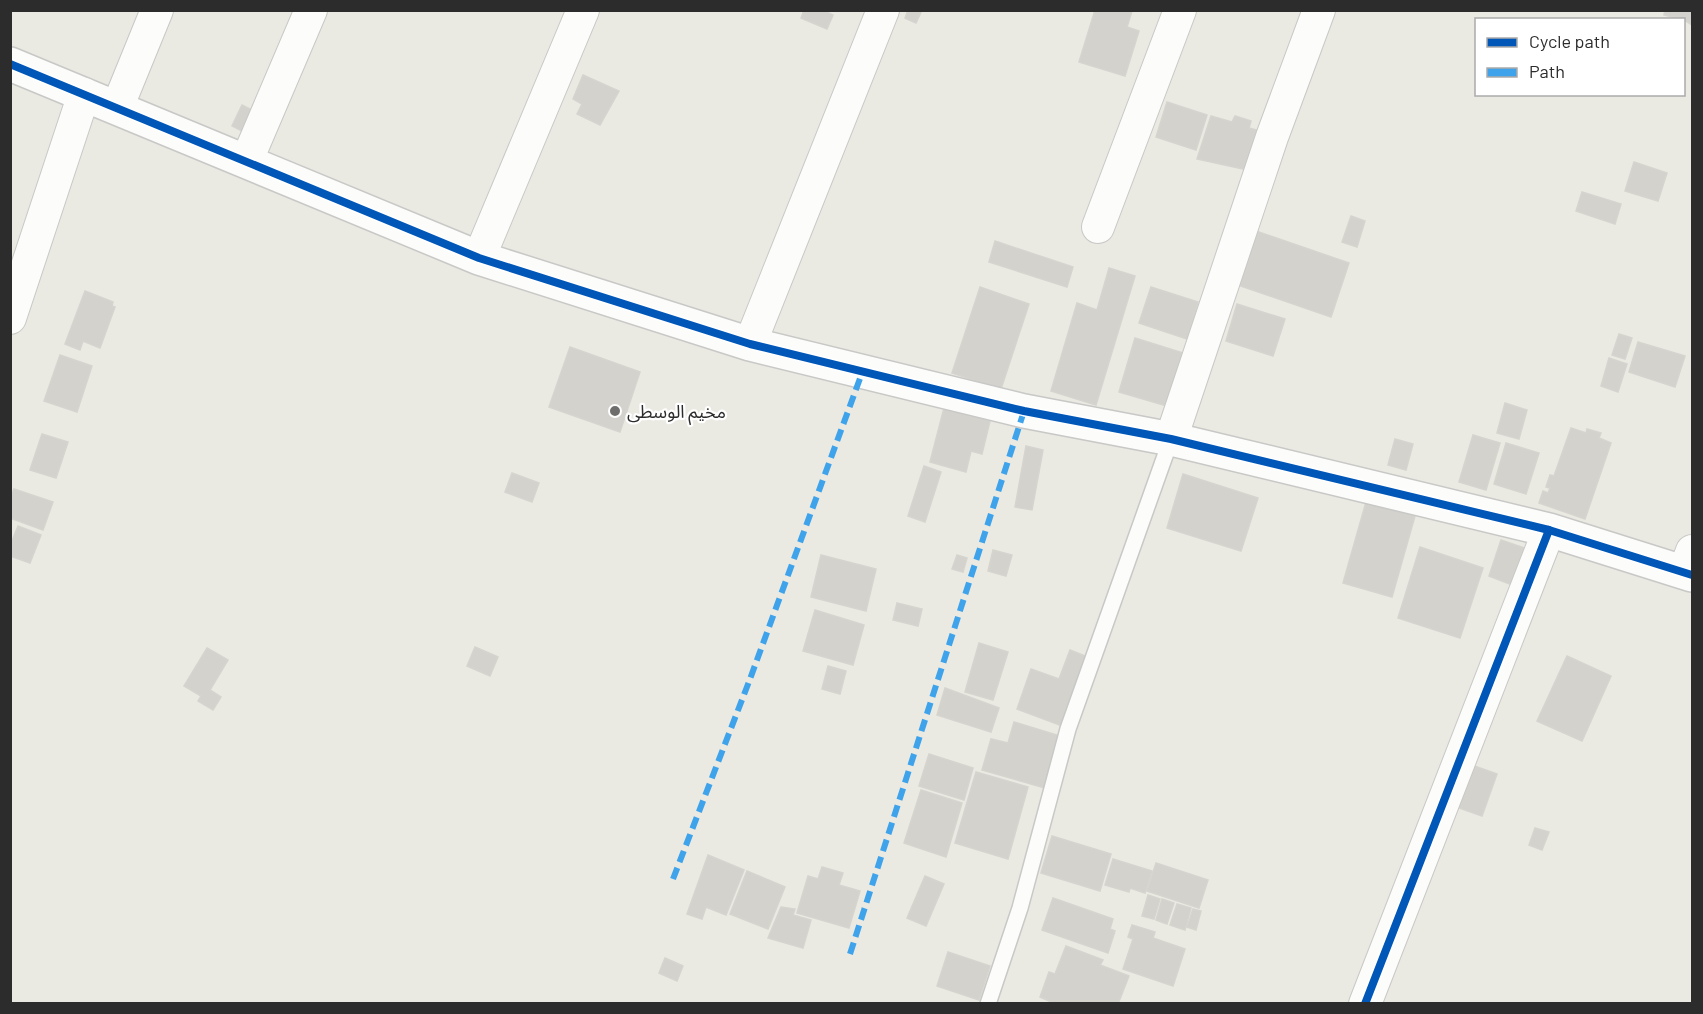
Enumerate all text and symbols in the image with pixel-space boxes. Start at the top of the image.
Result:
legend [1475,18,1685,96]
text: Cycle path [1529,30,1610,52]
text: Path [1529,60,1565,82]
place label: مخيم الوسطى [627,400,726,425]
marker: مخيم الوسطى [608,404,622,418]

